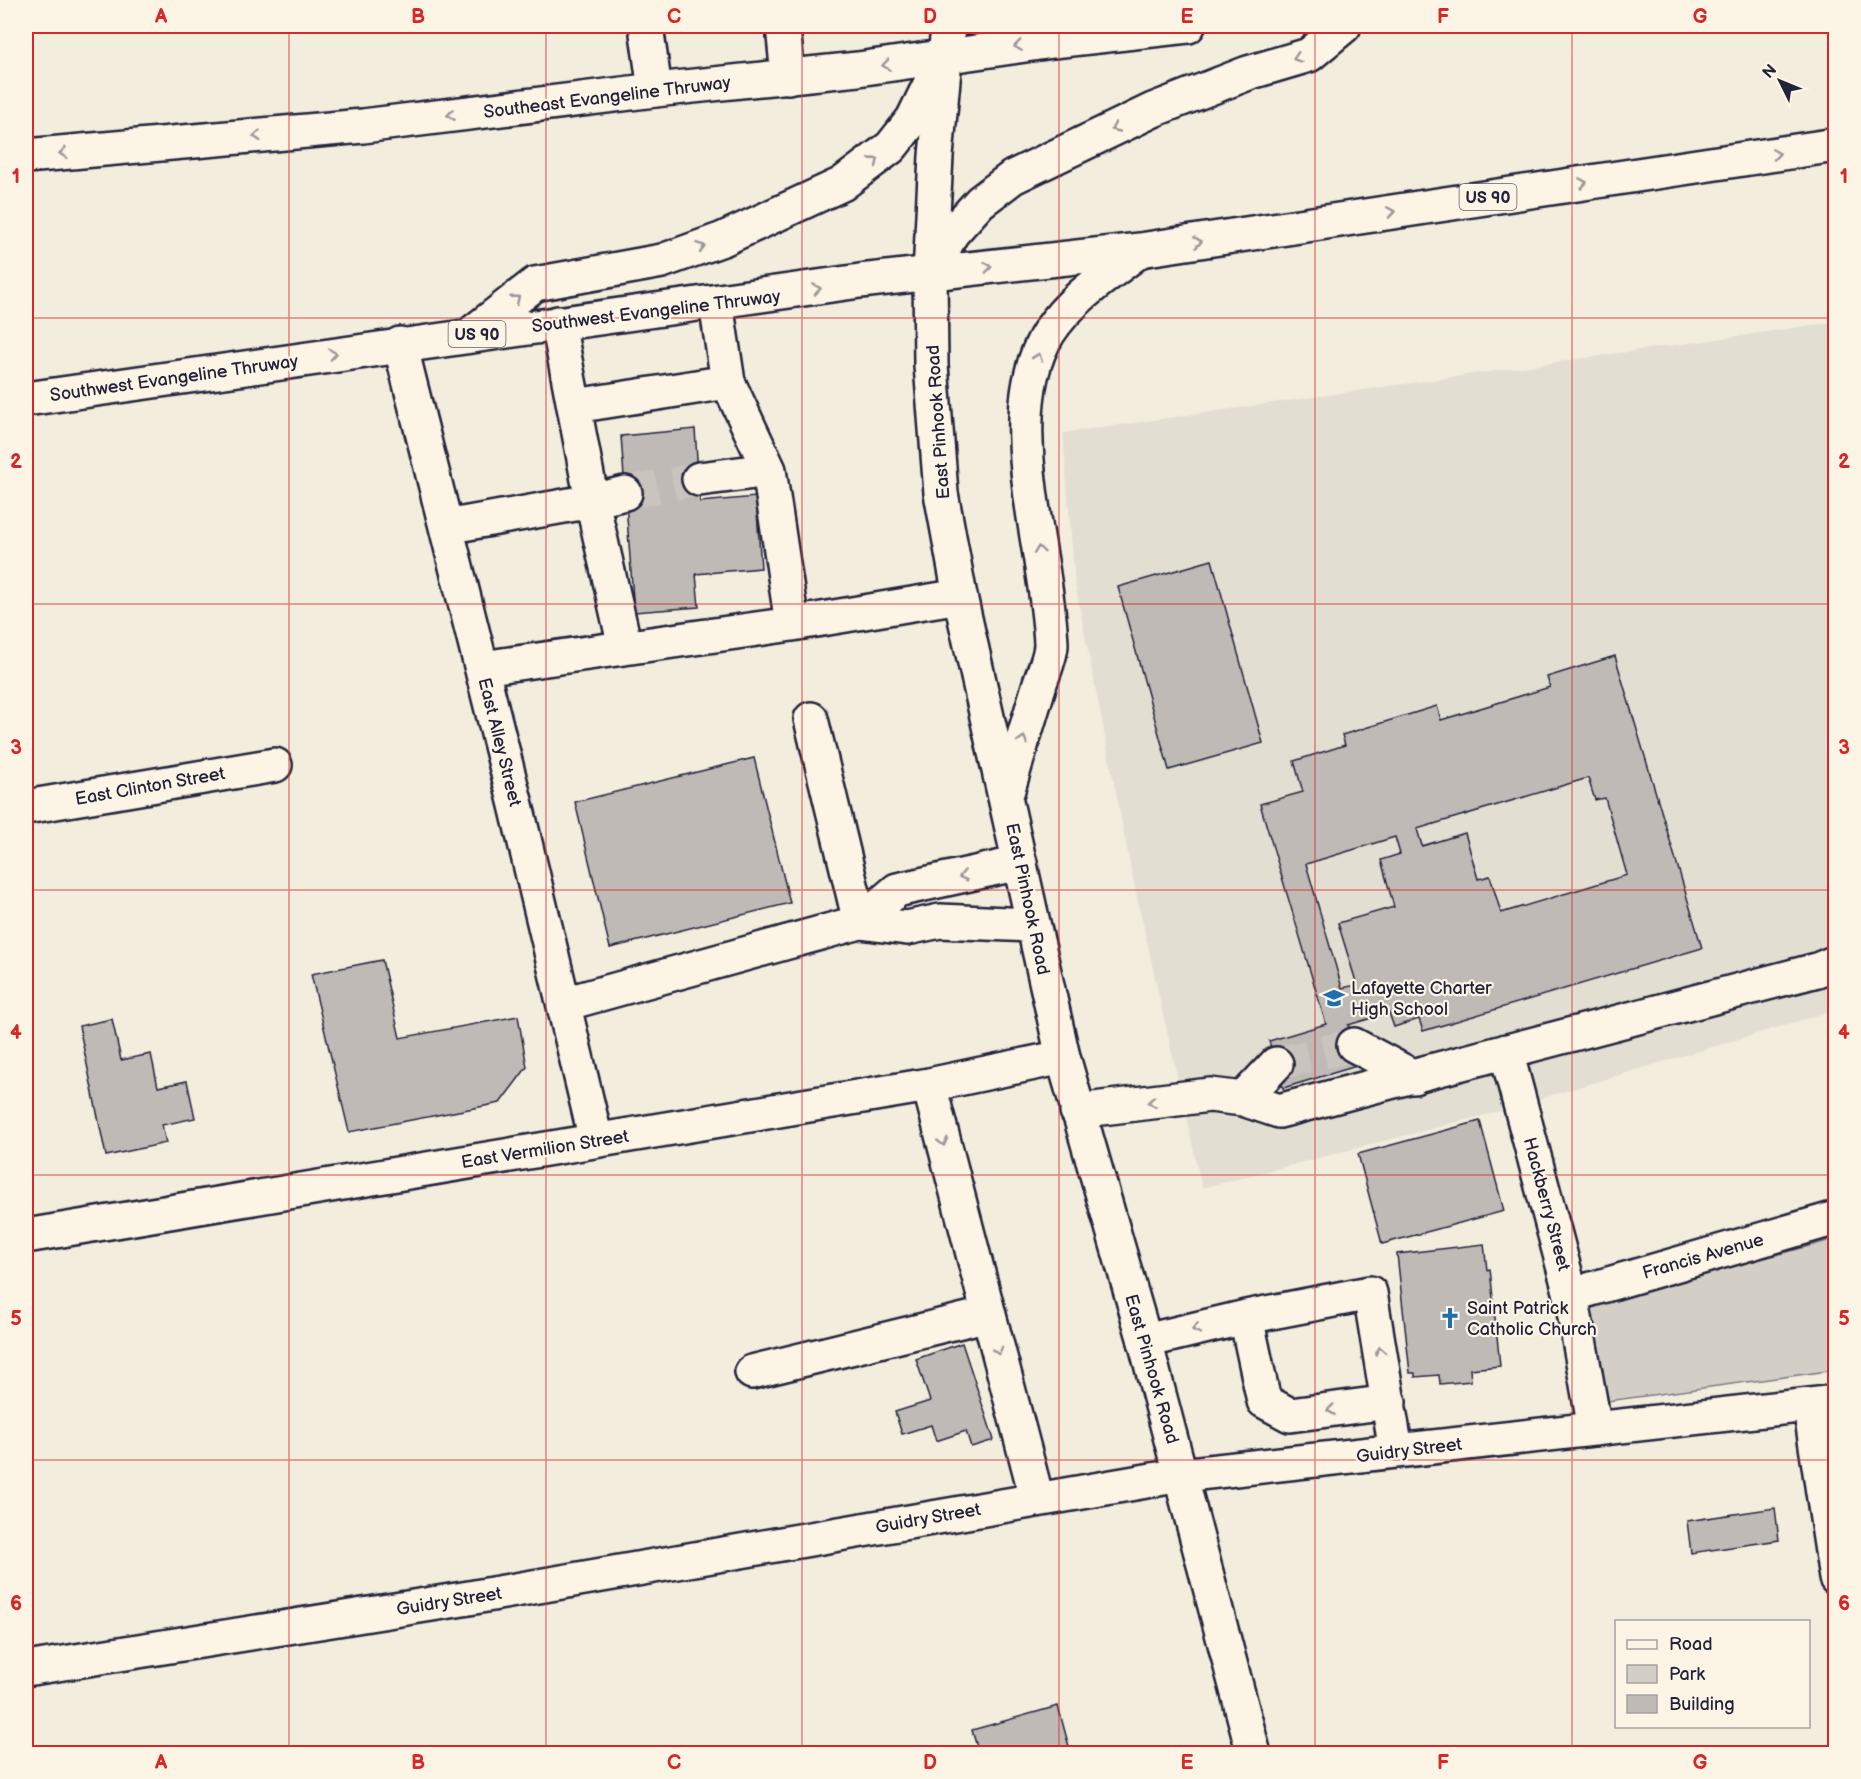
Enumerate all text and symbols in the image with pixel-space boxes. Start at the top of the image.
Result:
text: A [154,5,168,29]
text: B [411,5,425,29]
text: C [667,5,681,29]
text: D [923,5,937,29]
text: E [1181,5,1194,29]
text: F [1437,5,1449,29]
text: G [1693,5,1708,29]
one-way arrow [1014,39,1023,51]
one-way arrow [1292,51,1302,64]
north arrow [1750,51,1810,111]
one-way arrow [882,58,891,70]
text: N [1759,61,1781,83]
street label: Southeast Evangeline Thruway [482,72,733,123]
one-way arrow [447,109,456,121]
one-way arrow [1110,121,1121,133]
one-way arrow [253,129,262,142]
one-way arrow [59,146,68,159]
one-way arrow [1772,149,1781,161]
one-way arrow [868,157,879,168]
text: 1 [12,165,20,189]
text: 1 [1840,165,1848,189]
one-way arrow [1579,178,1588,190]
road number: US 90 [1460,184,1516,210]
one-way arrow [1386,206,1395,218]
one-way arrow [1193,236,1202,248]
one-way arrow [695,242,706,255]
one-way arrow [983,261,992,274]
one-way arrow [812,283,822,296]
street label: Southwest Evangeline Thruway [531,286,782,337]
one-way arrow [509,296,520,307]
road number: US 90 [448,321,506,347]
street label: East Pinhook Road [923,344,954,500]
one-way arrow [328,349,337,361]
street label: Southwest Evangeline Thruway [49,351,300,406]
one-way arrow [1031,352,1043,363]
text: 2 [10,450,22,474]
text: 2 [1838,450,1850,474]
one-way arrow [1033,545,1046,554]
street label: East Alley Street [473,676,526,809]
one-way arrow [1016,735,1028,746]
text: 3 [10,736,22,760]
text: 3 [1838,736,1850,760]
street label: East Clinton Street [74,763,227,810]
street label: East Pinhook Road [1001,821,1054,977]
one-way arrow [958,868,968,881]
place label: Lafayette Charter High School [1351,978,1492,1020]
school or university icon: Lafayette Charter High School [1322,986,1346,1010]
text: 4 [10,1021,22,1045]
text: 4 [1838,1021,1850,1045]
one-way arrow [1147,1095,1157,1107]
street label: East Vermilion Street [460,1126,631,1173]
street label: Hackberry Street [1519,1135,1575,1274]
one-way arrow [936,1137,949,1147]
street label: Francis Avenue [1640,1229,1767,1284]
street label: East Pinhook Road [1120,1292,1183,1446]
place label: Saint Patrick Catholic Church [1467,1298,1597,1340]
church icon: Saint Patrick Catholic Church [1438,1306,1462,1330]
text: 5 [10,1307,22,1331]
text: 5 [1838,1307,1850,1331]
one-way arrow [1192,1321,1202,1334]
one-way arrow [991,1346,1004,1356]
one-way arrow [1375,1347,1387,1356]
one-way arrow [1326,1403,1335,1415]
street label: Guidry Street [1355,1434,1464,1467]
street label: Guidry Street [874,1499,983,1538]
street label: Guidry Street [395,1583,504,1620]
text: 6 [10,1592,22,1616]
text: 6 [1838,1592,1850,1616]
legend [1615,1620,1810,1728]
text: Road [1669,1634,1713,1655]
text: Park [1669,1664,1705,1685]
text: Building [1669,1694,1735,1715]
text: A [154,1751,168,1775]
text: B [411,1751,425,1775]
text: C [667,1751,681,1775]
text: D [923,1751,937,1775]
text: E [1181,1751,1194,1775]
text: F [1437,1751,1449,1775]
text: G [1693,1751,1708,1775]

